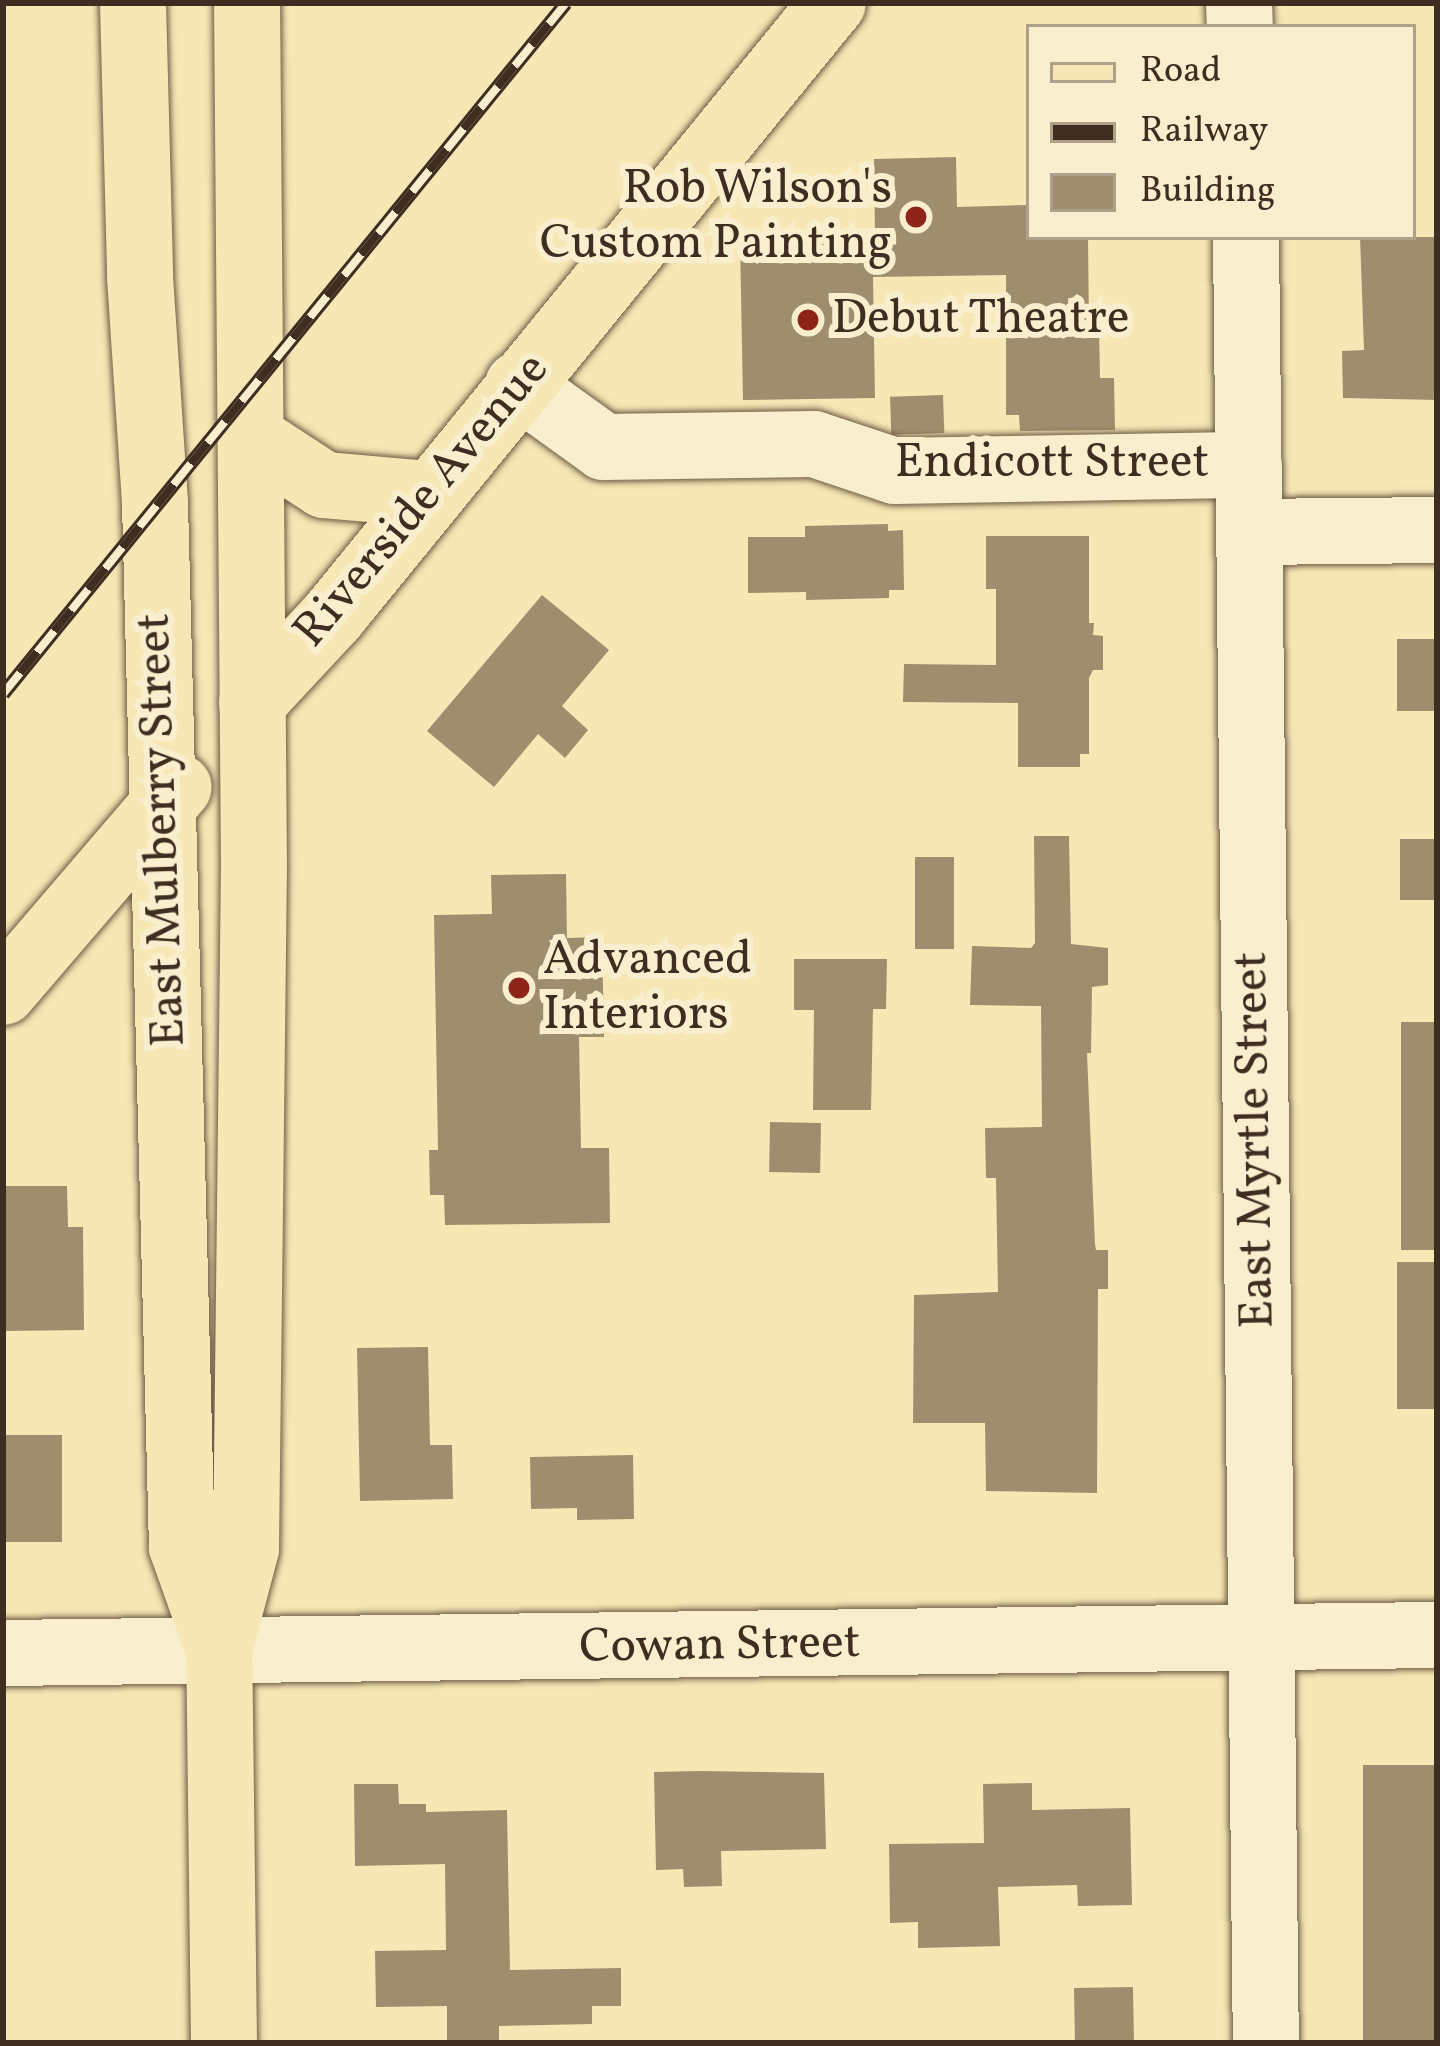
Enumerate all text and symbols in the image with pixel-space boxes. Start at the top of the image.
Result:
legend [1026,24,1416,240]
text: Road [1140,47,1221,97]
text: Railway [1140,107,1268,157]
place label: Rob Wilson's Custom Painting [540,160,892,273]
text: Building [1140,167,1275,217]
marker: Rob Wilson's Custom Painting [903,204,929,230]
place label: Debut Theatre [832,291,1131,349]
marker: Debut Theatre [795,307,821,333]
street label: Riverside Avenue [282,342,562,660]
street label: Endicott Street [895,435,1209,493]
street label: East Mulberry Street [127,611,199,1049]
place label: Advanced Interiors [543,931,752,1044]
street label: East Myrtle Street [1224,951,1288,1329]
marker: Advanced Interiors [506,975,532,1001]
street label: Cowan Street [579,1615,861,1677]

